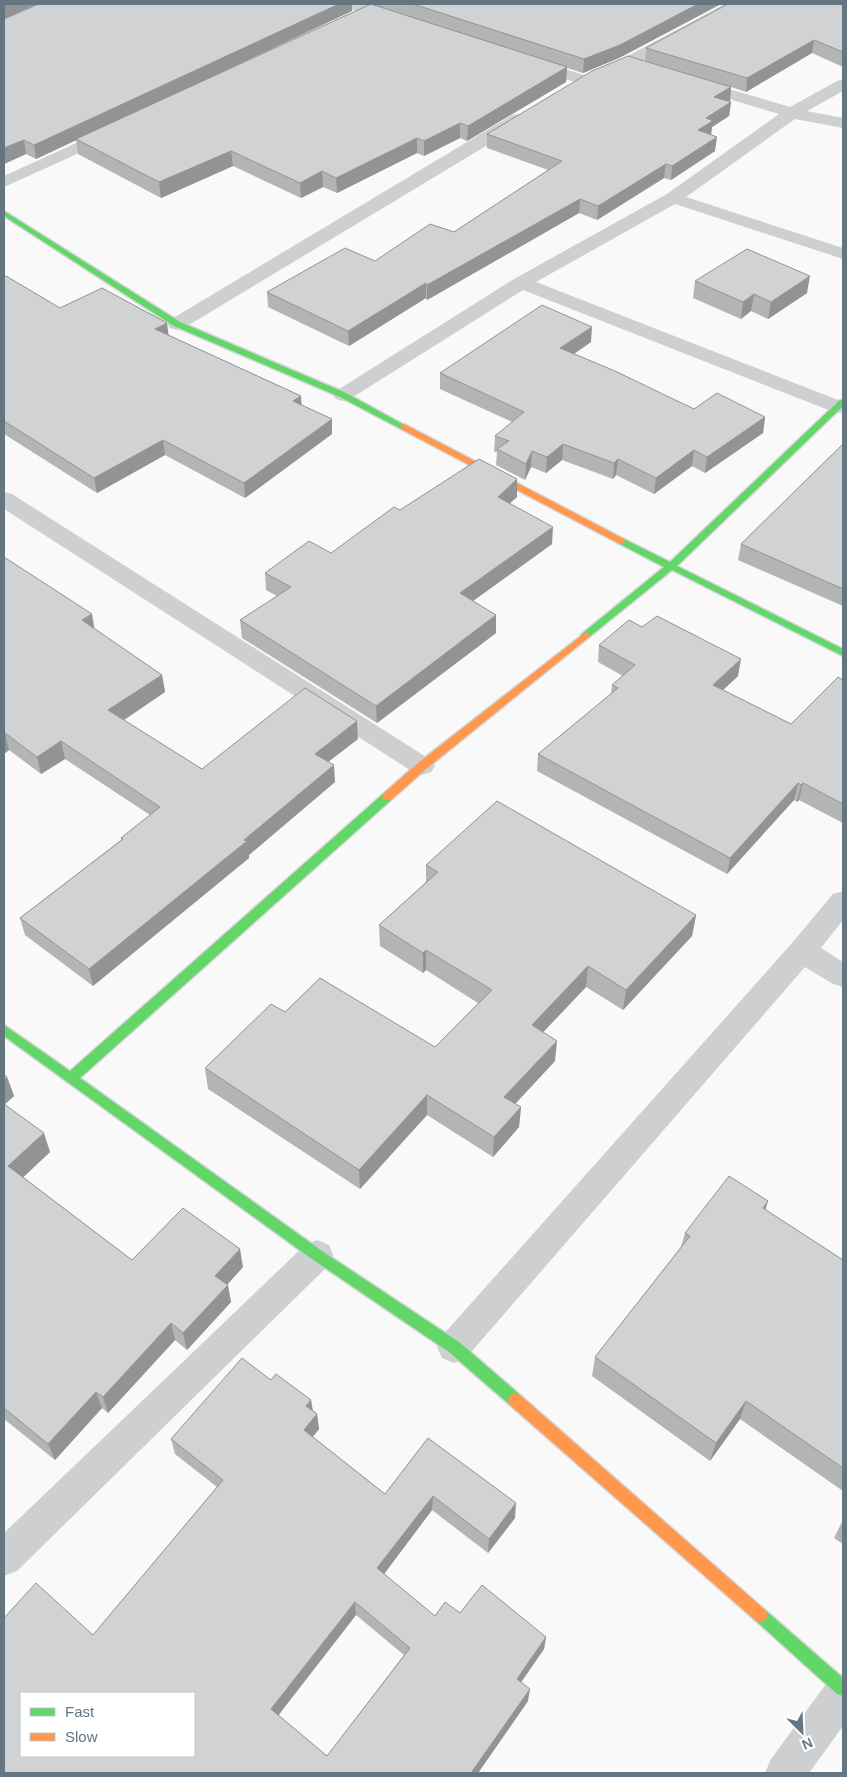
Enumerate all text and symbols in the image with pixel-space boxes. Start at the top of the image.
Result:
legend [20,1692,195,1757]
text: Fast [65,1703,95,1720]
north arrow [777,1707,827,1757]
text: Slow [65,1728,98,1745]
text: N [799,1735,815,1753]

